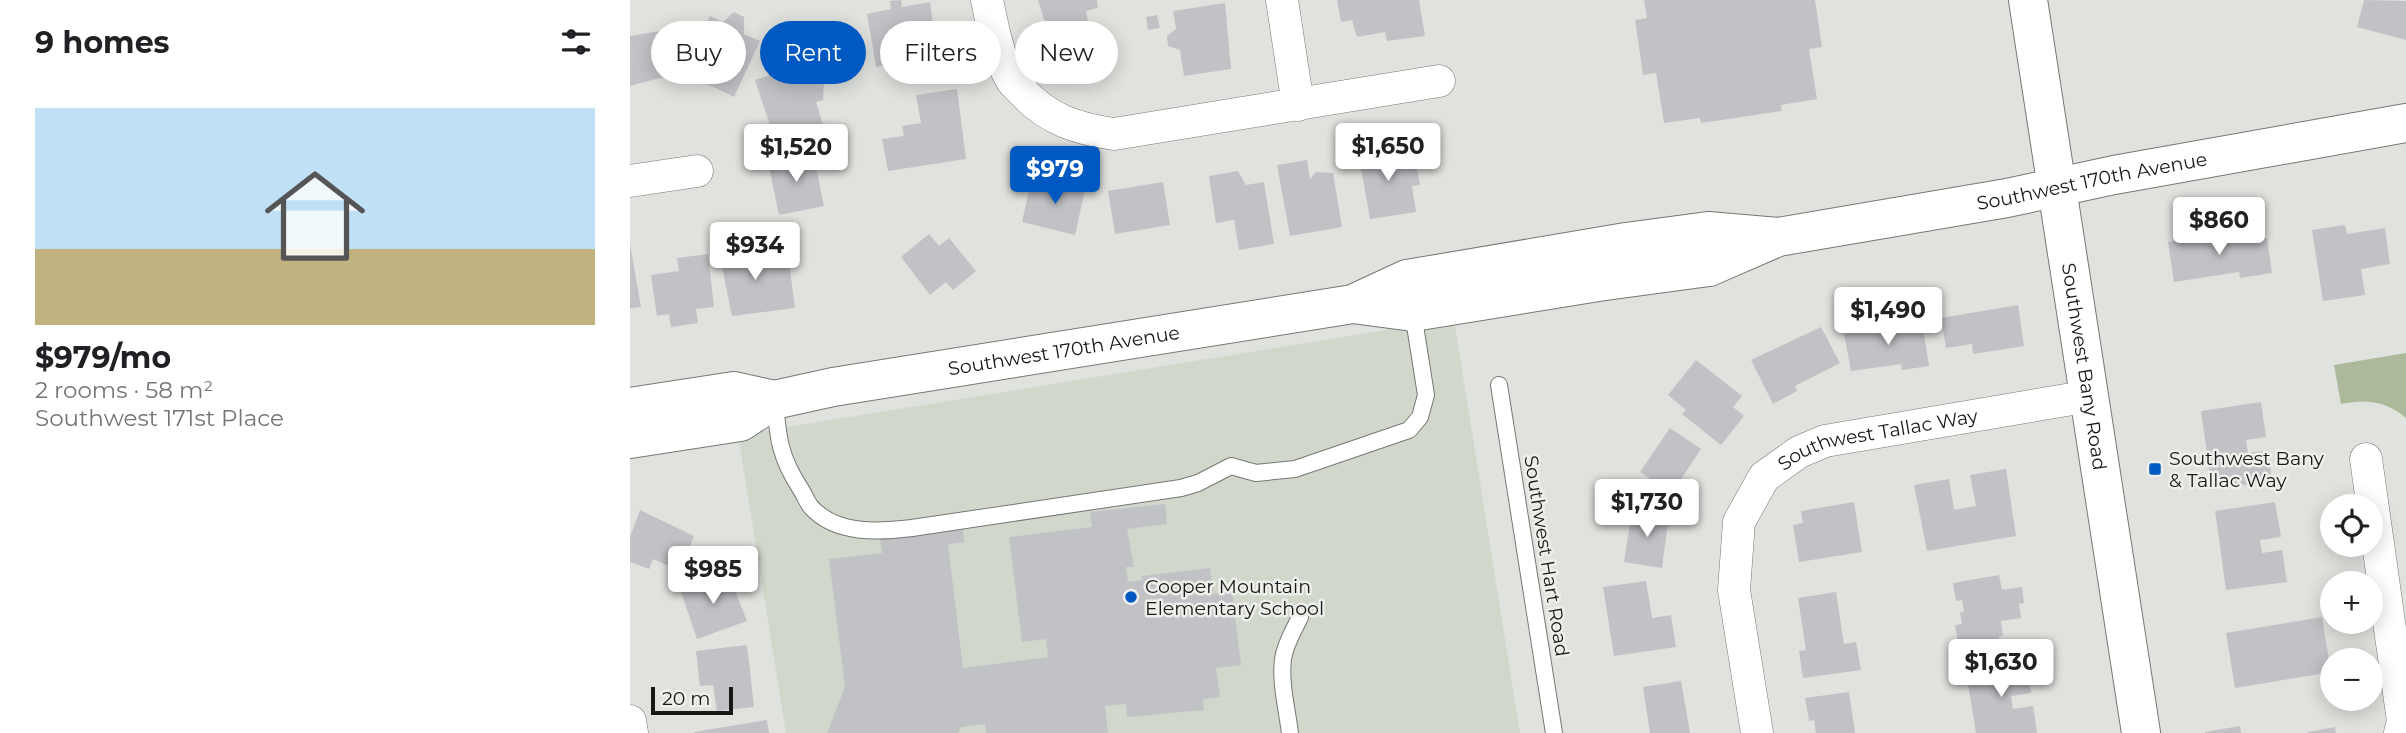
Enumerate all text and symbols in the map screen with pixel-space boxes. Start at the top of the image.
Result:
chip: Buy [651,21,746,84]
chip: Rent [760,21,866,84]
chip: Filters [880,21,1001,84]
chip: New [1015,21,1118,84]
icon: filters [557,23,595,61]
text: 9 homes [35,24,170,61]
pin: $1,520 [739,124,853,184]
pin: $1,650 [1331,124,1445,183]
text: $1,650 [1351,132,1425,160]
text: $1,520 [760,133,832,161]
pin: $979 [1014,146,1096,206]
street label: Southwest 170th Avenue [1975,148,2209,215]
icon: home [252,153,378,279]
text: $979 [1026,155,1084,183]
pin: $860 [2178,198,2260,257]
text: $860 [2189,206,2249,234]
pin: $934 [714,222,796,282]
text: $934 [726,231,784,259]
street label: Southwest Bany Road [2057,261,2111,472]
pin: $1,490 [1831,288,1945,347]
text: $1,490 [1850,296,1926,324]
street label: Southwest 170th Avenue [946,321,1182,380]
text: $979/mo [35,339,171,376]
text: 2 rooms · 58 m² [35,376,213,404]
text: Southwest 171st Place [35,404,284,432]
street label: Southwest Tallac Way [1773,404,1980,476]
place label: Southwest Bany & Tallac Way [2169,447,2325,492]
street label: Southwest Hart Road [1519,454,1574,658]
marker: Southwest Bany & Tallac Way [2147,461,2163,477]
pin: $1,730 [1590,480,1704,539]
text: $1,730 [1611,488,1683,516]
map controls [2320,494,2383,711]
button: locate [2320,494,2383,557]
pin: $985 [672,546,754,606]
text: $985 [684,555,742,583]
button: + [2320,571,2383,634]
place label: Cooper Mountain Elementary School [1145,575,1324,620]
marker: Cooper Mountain Elementary School [1123,589,1139,605]
pin: $1,630 [1944,640,2058,699]
text: $1,630 [1964,648,2038,676]
button: − [2320,648,2383,711]
scale bar [651,684,733,716]
text: 20 m [662,687,710,710]

